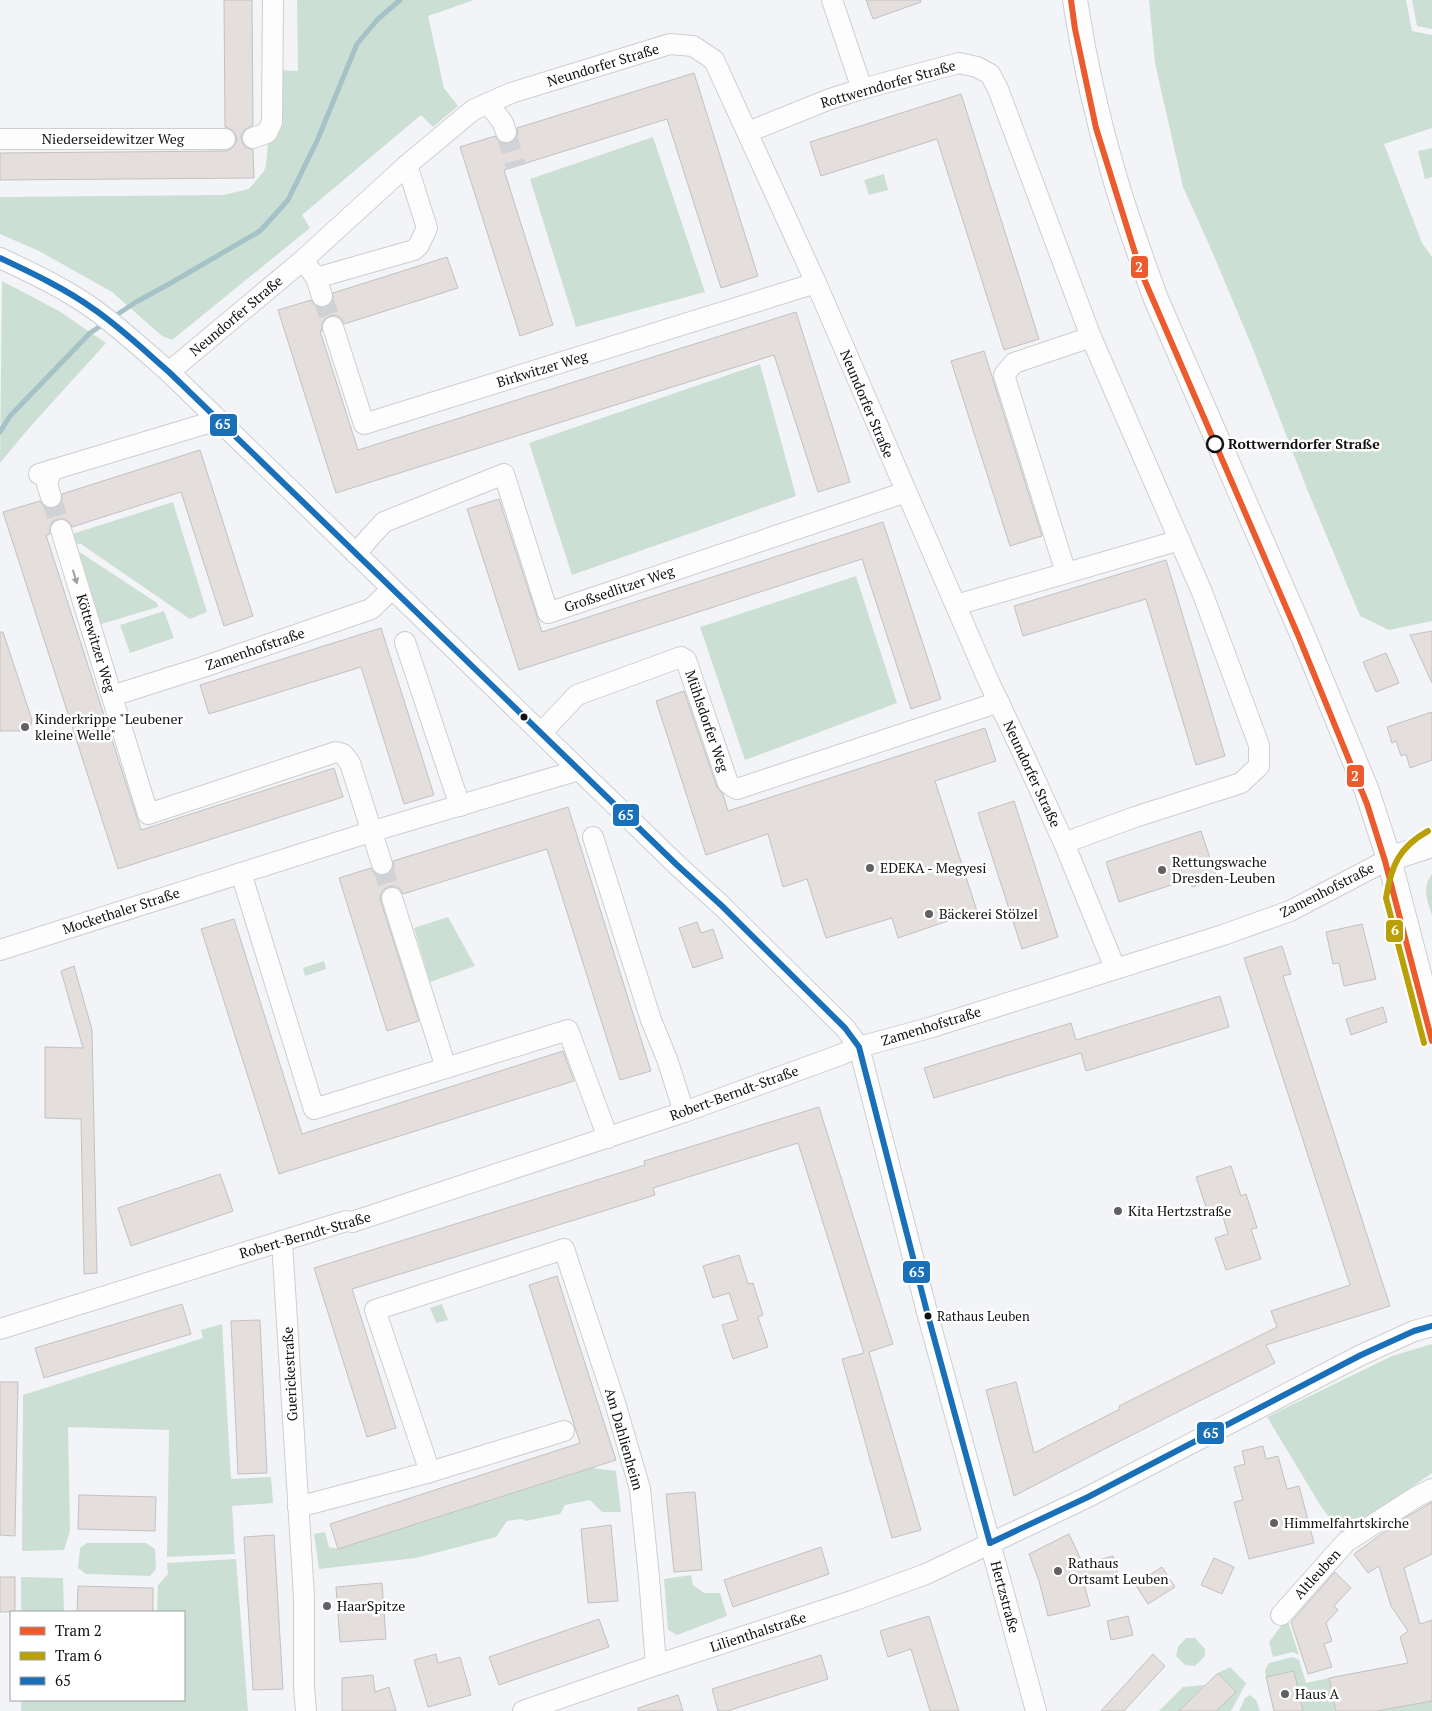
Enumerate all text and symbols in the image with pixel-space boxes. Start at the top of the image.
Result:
street label: Neundorfer Straße [545,38,661,91]
street label: Rottwerndorfer Straße [818,55,958,112]
street label: Niederseidewitzer Weg [42,129,185,148]
line badge: 2 [1130,255,1149,279]
text: 2 [1135,257,1143,276]
street label: Neundorfer Straße [185,271,286,360]
street label: Birkwitzer Weg [494,346,590,391]
street label: Neundorfer Straße [836,347,899,461]
line badge: 65 [209,413,238,437]
text: 65 [215,414,231,433]
place label: Rottwerndorfer Straße [1228,434,1380,453]
marker: Rottwerndorfer Straße [1206,435,1224,453]
street label: Großsedlitzer Weg [561,561,677,616]
one-way arrow [72,570,80,585]
street label: Köttewitzer Weg [72,591,121,695]
street label: Zamenhofstraße [203,623,307,674]
street label: Mühlsdorfer Weg [681,667,734,775]
place label: Kinderkrippe "Leubener kleine Welle" [35,709,183,744]
unlabelled marker [519,712,529,722]
street label: Neundorfer Straße [999,717,1066,830]
marker: Kinderkrippe "Leubener kleine Welle" [19,721,31,733]
line badge: 2 [1346,764,1365,788]
text: 2 [1351,766,1359,785]
line badge: 65 [612,803,640,827]
text: 65 [618,805,634,824]
place label: Rettungswache Dresden-Leuben [1172,852,1276,887]
place label: EDEKA - Megyesi [880,858,987,877]
street label: Zamenhofstraße [1276,858,1377,922]
marker: EDEKA - Megyesi [864,862,876,874]
marker: Rettungswache Dresden-Leuben [1156,864,1168,876]
street label: Mockethaler Straße [60,883,182,938]
place label: Bäckerei Stölzel [939,904,1038,923]
marker: Bäckerei Stölzel [923,908,935,920]
line badge: 6 [1385,919,1404,943]
text: 6 [1391,920,1399,939]
street label: Zamenhofstraße [879,1001,983,1050]
street label: Robert-Berndt-Straße [667,1060,801,1125]
place label: Kita Hertzstraße [1128,1201,1231,1220]
marker: Kita Hertzstraße [1112,1205,1124,1217]
street label: Robert-Berndt-Straße [237,1207,373,1262]
line badge: 65 [902,1260,931,1284]
text: 65 [909,1262,925,1281]
place label: Rathaus Leuben [937,1307,1030,1325]
marker: Rathaus Leuben [923,1311,933,1321]
street label: Guerickestraße [278,1326,301,1422]
street label: Am Dahlienheim [601,1385,648,1492]
line badge: 65 [1196,1421,1225,1445]
text: 65 [1203,1423,1219,1442]
place label: Himmelfahrtskirche [1284,1513,1409,1532]
marker: Himmelfahrtskirche [1268,1517,1280,1529]
street label: Altleuben [1289,1544,1345,1603]
place label: Rathaus Ortsamt Leuben [1068,1553,1169,1588]
street label: Hertzstraße [987,1559,1024,1635]
marker: Rathaus Ortsamt Leuben [1052,1565,1064,1577]
place label: HaarSpitze [337,1596,405,1615]
marker: HaarSpitze [321,1600,333,1612]
street label: Lilienthalstraße [707,1607,808,1656]
legend [10,1611,185,1701]
text: Tram 2 [55,1620,102,1640]
text: Tram 6 [55,1645,102,1665]
text: 65 [55,1670,71,1690]
place label: Haus A [1295,1684,1339,1703]
marker: Haus A [1279,1688,1291,1700]

